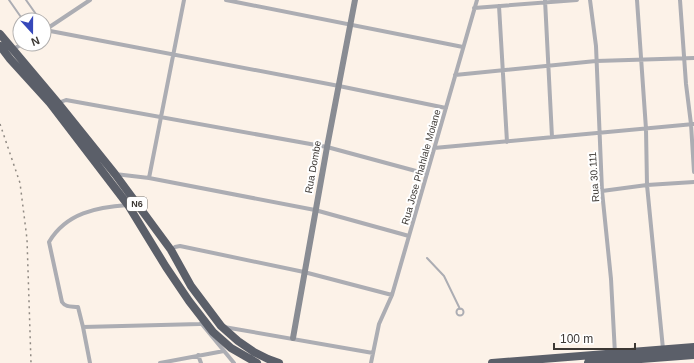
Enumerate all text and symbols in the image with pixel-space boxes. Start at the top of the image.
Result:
north arrow [12,12,52,52]
text: N [30,34,41,48]
street label: Rua Jose Phahlale Moiane [399,108,443,226]
street label: Rua Dombe [303,139,323,194]
street label: Rua 30.111 [587,151,601,202]
road number: N6 [127,197,147,211]
scale bar [554,325,635,351]
text: 100 m [560,332,593,346]

